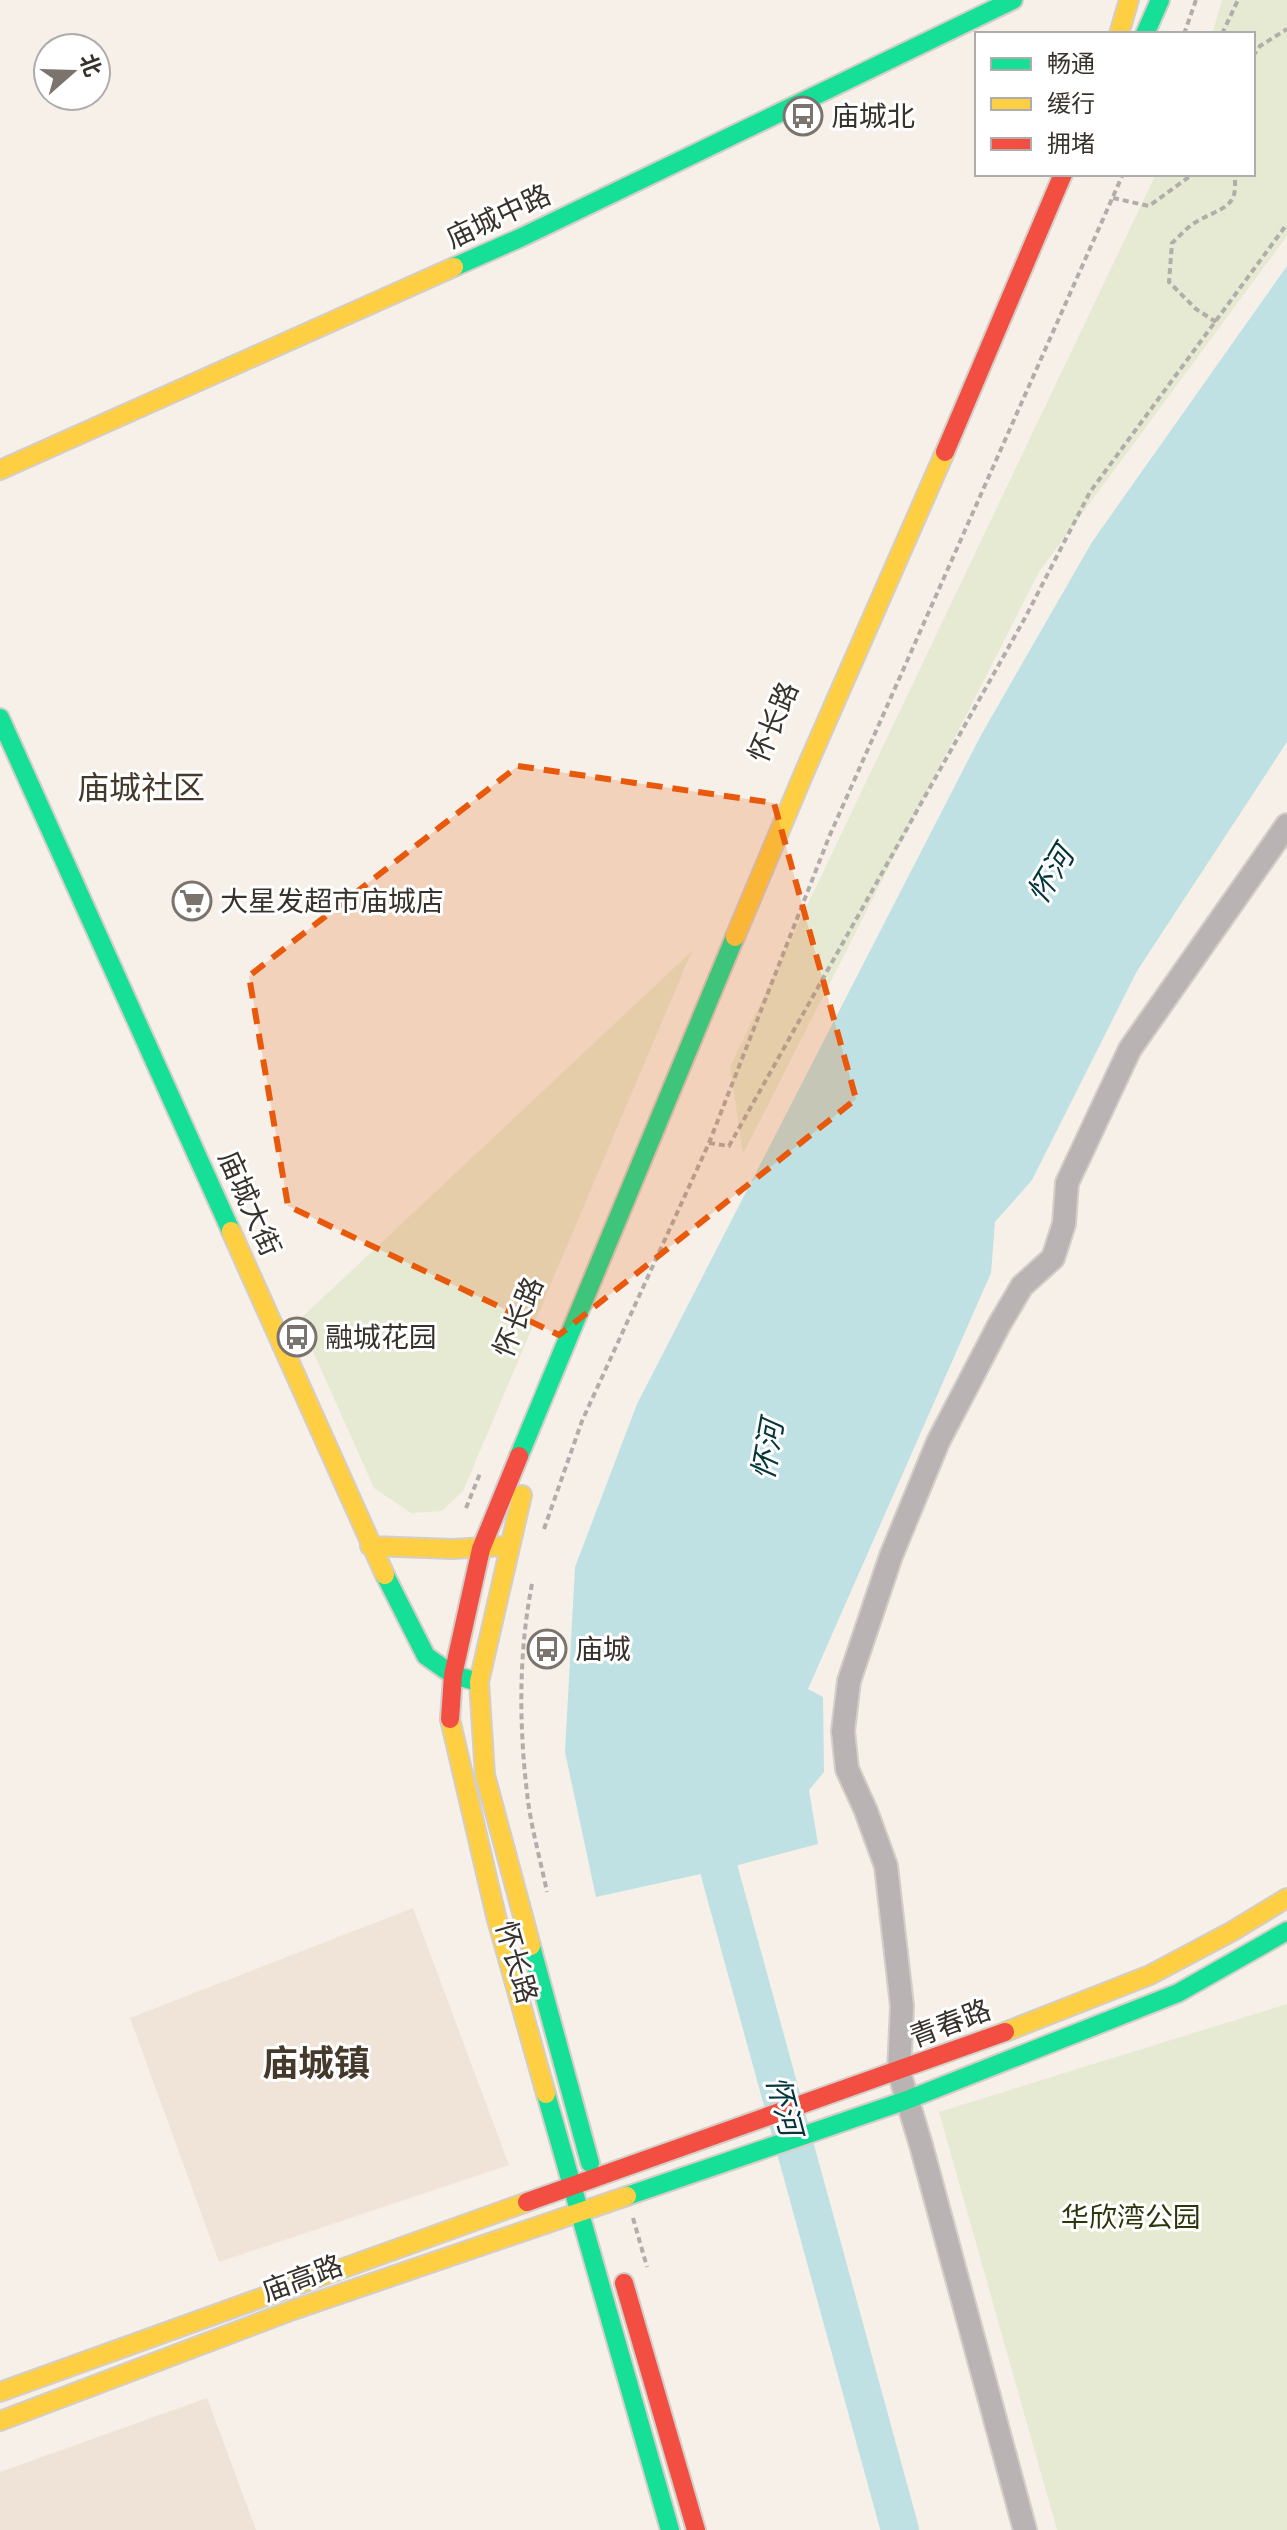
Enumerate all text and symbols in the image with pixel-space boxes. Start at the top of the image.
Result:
north arrow [32,32,112,112]
legend [975,32,1255,176]
text: 北 [74,50,107,80]
text: 畅通 [1047,50,1095,78]
text: 缓行 [1047,90,1095,118]
bus stop icon: 庙城北 [782,95,824,137]
place label: 庙城北 [831,100,915,133]
text: 拥堵 [1047,130,1095,158]
street label: 庙城中路 [440,178,556,255]
street label: 怀长路 [742,677,805,767]
district label: 庙城社区 [77,769,205,807]
water label: 怀河 [1020,836,1084,910]
supermarket icon: 大星发超市庙城店 [171,880,213,922]
place label: 大星发超市庙城店 [220,885,444,918]
street label: 庙城大街 [212,1145,287,1261]
street label: 怀长路 [487,1272,550,1362]
bus stop icon: 融城花园 [276,1316,318,1358]
place label: 融城花园 [325,1321,437,1354]
water label: 怀河 [745,1412,792,1483]
bus stop icon: 庙城 [526,1628,568,1670]
place label: 庙城 [575,1633,631,1666]
street label: 怀长路 [489,1917,544,2007]
street label: 青春路 [905,1993,995,2054]
district label: 庙城镇 [262,2042,370,2085]
water label: 怀河 [759,2072,810,2144]
park label: 华欣湾公园 [1061,2201,1201,2234]
street label: 庙高路 [257,2249,347,2308]

